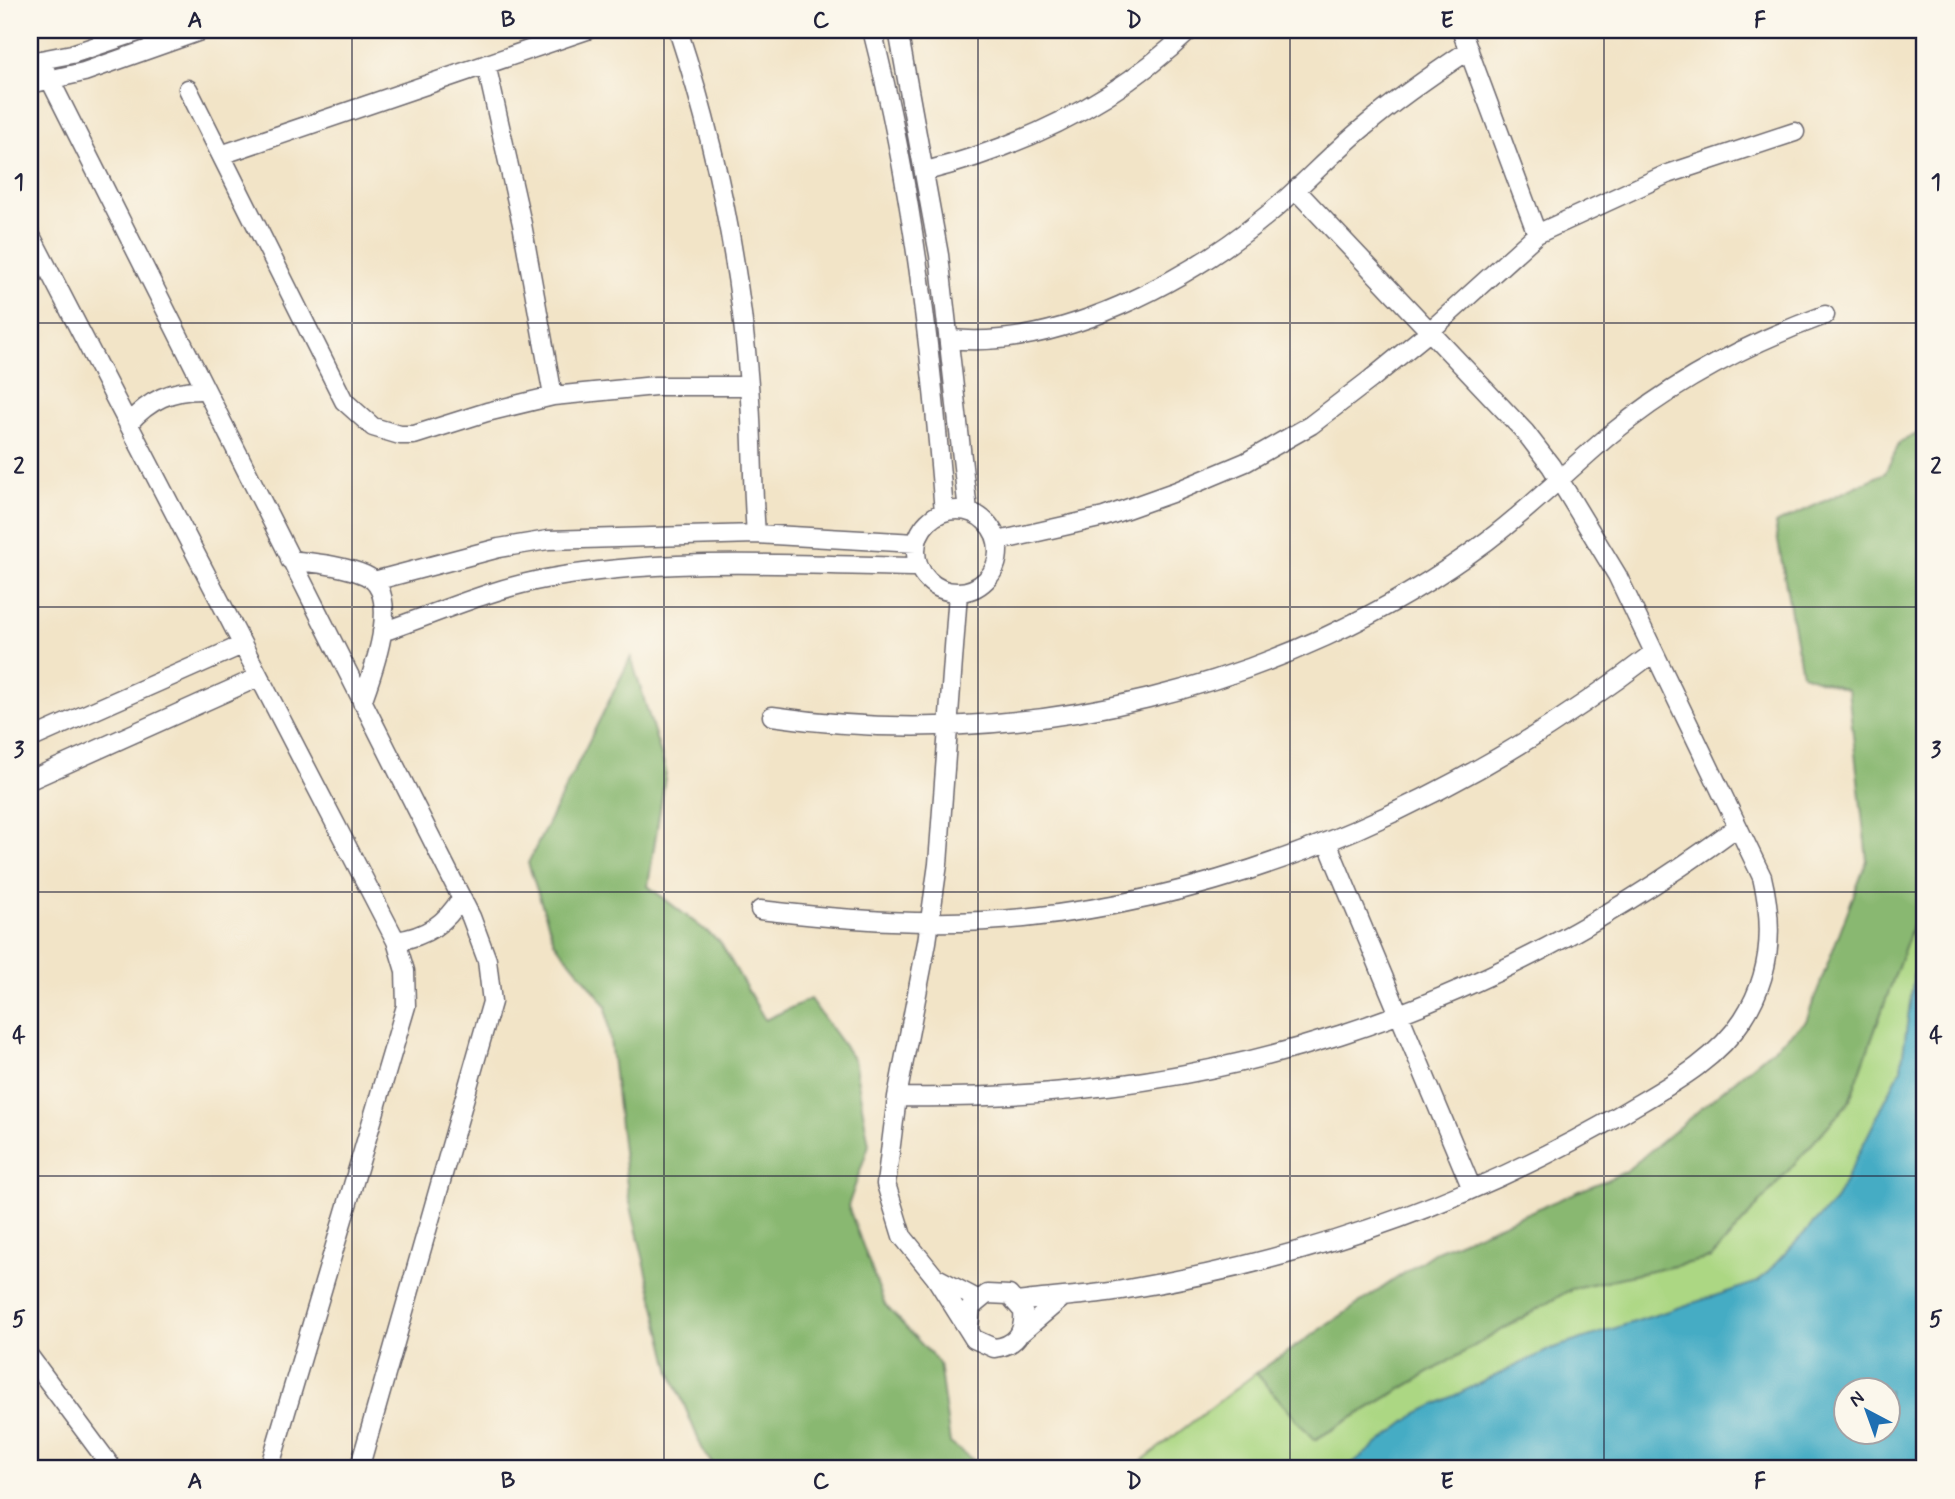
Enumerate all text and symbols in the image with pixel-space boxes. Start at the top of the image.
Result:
text: A [187,6,203,36]
text: B [501,6,516,36]
text: C [813,6,830,36]
text: D [1126,6,1142,36]
text: E [1440,6,1454,36]
text: F [1754,6,1766,36]
text: 1 [14,168,24,198]
text: 1 [1931,168,1941,198]
text: 2 [13,452,25,482]
text: 2 [1930,452,1942,482]
text: 3 [14,736,25,766]
text: 3 [1931,736,1942,766]
text: 4 [12,1021,26,1051]
text: 4 [1929,1021,1943,1051]
text: 5 [12,1305,26,1335]
text: 5 [1929,1305,1943,1335]
north arrow [1832,1376,1902,1446]
text: N [1844,1386,1870,1413]
text: A [187,1467,203,1497]
text: B [501,1467,516,1497]
text: C [813,1467,830,1497]
text: D [1126,1467,1142,1497]
text: E [1440,1467,1454,1497]
text: F [1754,1467,1766,1497]

